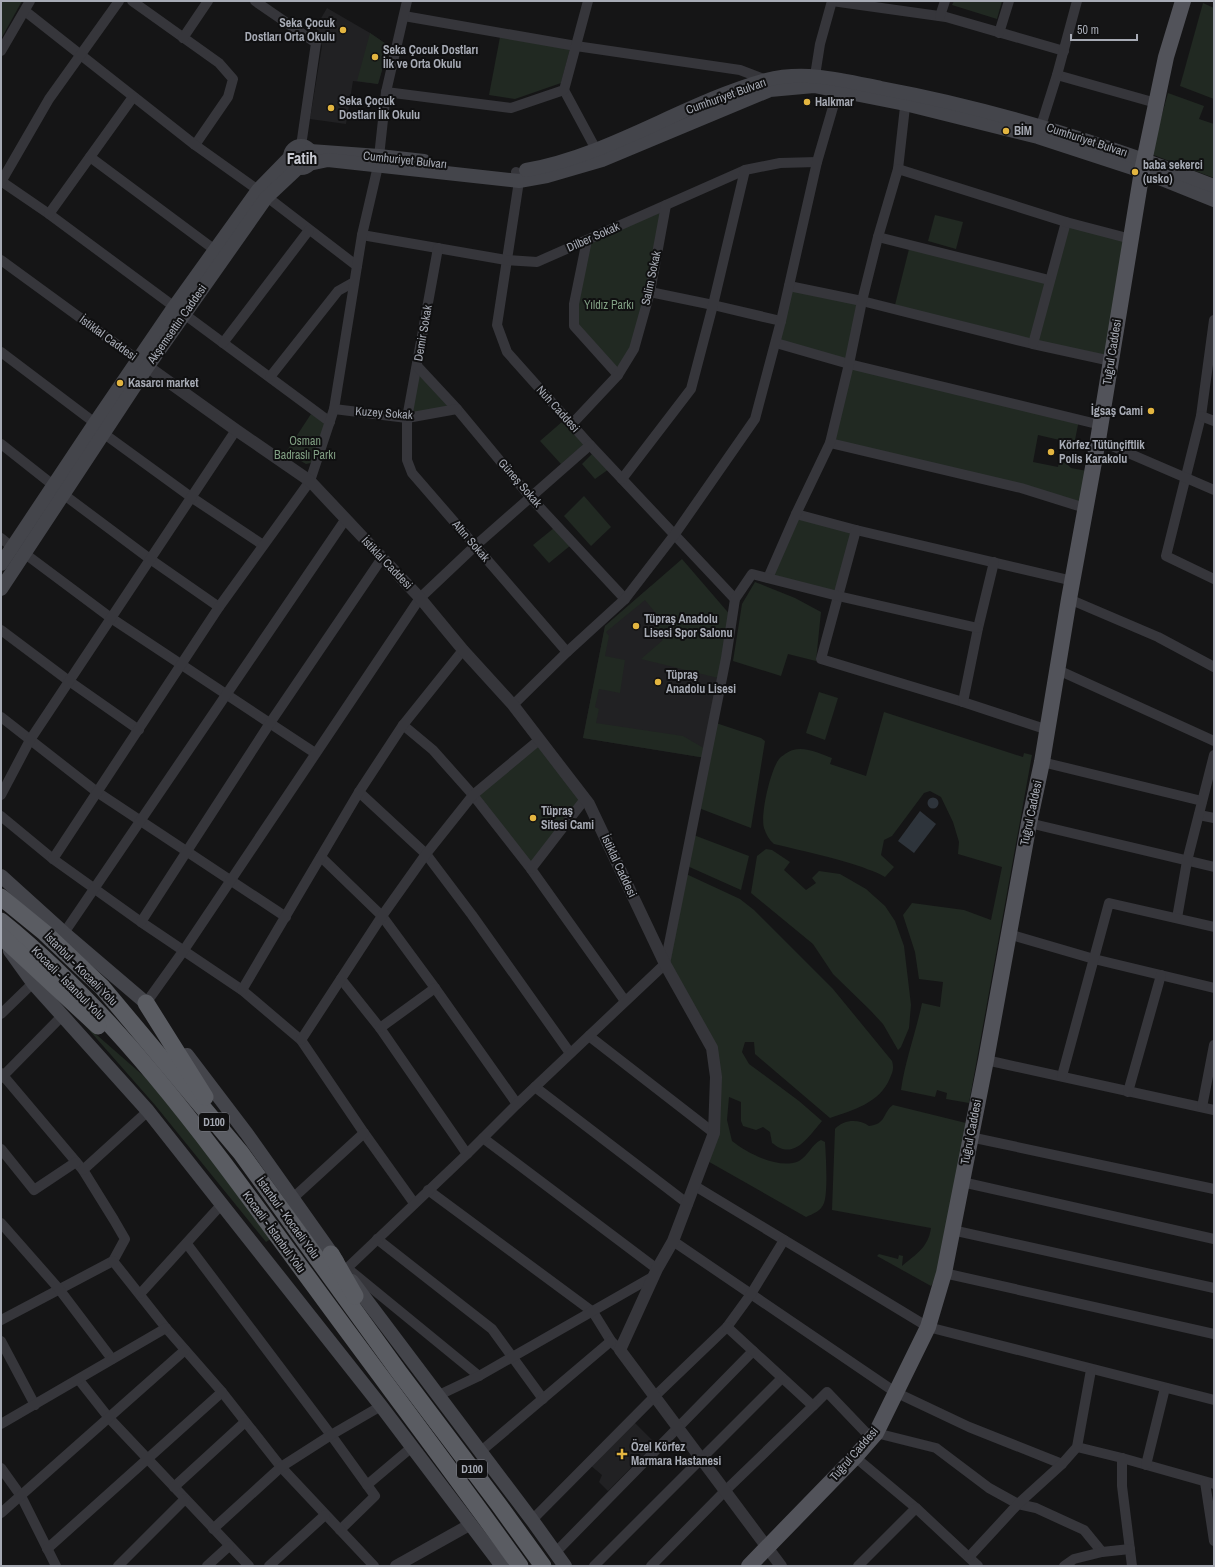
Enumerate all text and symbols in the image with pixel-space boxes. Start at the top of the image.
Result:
place label: Seka Çocuk Dostları Orta Okulu [245,15,336,45]
scale bar [1071,16,1137,42]
text: 50 m [1077,22,1099,38]
marker: Seka Çocuk Dostları Orta Okulu [338,25,348,35]
place label: Seka Çocuk Dostları İlk ve Orta Okulu [383,42,478,72]
marker: Seka Çocuk Dostları İlk ve Orta Okulu [370,52,380,62]
street label: Cumhuriyet Bulvarı [684,74,768,118]
place label: Seka Çocuk Dostları İlk Okulu [339,93,420,123]
place label: Halkmar [815,94,854,110]
marker: Halkmar [802,97,812,107]
marker: Seka Çocuk Dostları İlk Okulu [326,103,336,113]
street label: Cumhuriyet Bulvarı [1044,119,1130,161]
place label: BİM [1014,123,1032,139]
marker: BİM [1001,126,1011,136]
district label: Fatih [287,147,317,169]
street label: Cumhuriyet Bulvarı [362,148,448,172]
place label: baba sekerci (usko) [1143,157,1203,187]
marker: baba sekerci (usko) [1130,167,1140,177]
street label: Dilber Sokak [564,218,622,256]
street label: Salim Sokak [637,249,665,307]
street label: Akşemsettin Caddesi [143,281,210,368]
park label: Yıldız Parkı [584,297,634,313]
street label: Demir Sokak [410,304,436,362]
street label: İstiklal Caddesi [76,312,140,364]
street label: Tuğrul Caddesi [1099,318,1125,386]
place label: Kasarcı market [128,375,199,391]
marker: Kasarcı market [115,378,125,388]
street label: Nuh Caddesi [533,382,583,436]
street label: Kuzey Sokak [355,403,413,423]
place label: İgsaş Cami [1091,403,1143,419]
marker: İgsaş Cami [1146,406,1156,416]
park label: Osman Badraslı Parkı [274,433,336,463]
place label: Körfez Tütünçiftlik Polis Karakolu [1059,437,1145,467]
marker: Körfez Tütünçiftlik Polis Karakolu [1046,447,1056,457]
street label: Güneş Sokak [495,455,545,511]
street label: Altın Sokak [448,516,493,565]
street label: İstiklal Caddesi [358,533,416,593]
place label: Tüpraş Anadolu Lisesi Spor Salonu [644,611,733,641]
marker: Tüpraş Anadolu Lisesi Spor Salonu [631,621,641,631]
place label: Tüpraş Anadolu Lisesi [666,667,736,697]
marker: Tüpraş Anadolu Lisesi [653,677,663,687]
street label: Tuğrul Caddesi [1016,779,1046,847]
place label: Tüpraş Sitesi Cami [541,803,594,833]
marker: Tüpraş Sitesi Cami [528,813,538,823]
street label: İstiklal Caddesi [598,832,640,900]
street label: İstanbul - Kocaeli Yolu [41,929,121,1009]
street label: Kocaeli - İstanbul Yolu [28,943,108,1023]
street label: Tuğrul Caddesi [957,1098,985,1166]
road number: D100 [199,1113,229,1131]
street label: İstanbul - Kocaeli Yolu [253,1174,323,1262]
street label: Kocaeli - İstanbul Yolu [239,1188,309,1276]
street label: Tuğrul Caddesi [826,1424,882,1484]
place label: Özel Körfez Marmara Hastanesi [631,1438,722,1469]
marker: Özel Körfez Marmara Hastanesi [616,1448,628,1460]
road number: D100 [457,1460,487,1478]

